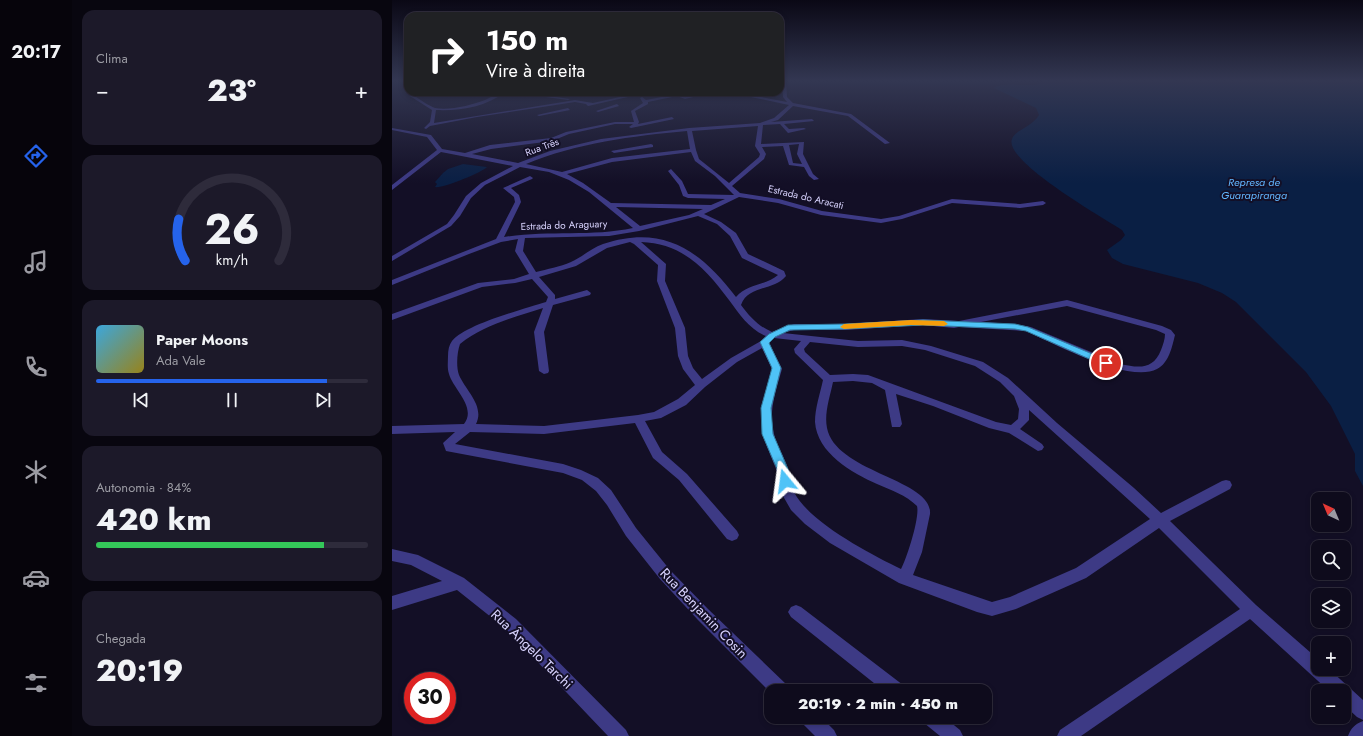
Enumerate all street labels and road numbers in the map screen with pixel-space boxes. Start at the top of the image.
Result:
street label: Rua Três [523,134,561,160]
street label: Estrada do Aracati [767,181,845,213]
street label: Estrada do Araguary [520,216,608,234]
street label: Rua Benjamin Cosin [656,563,752,663]
street label: Rua Ângelo Tarchi [487,605,577,693]

